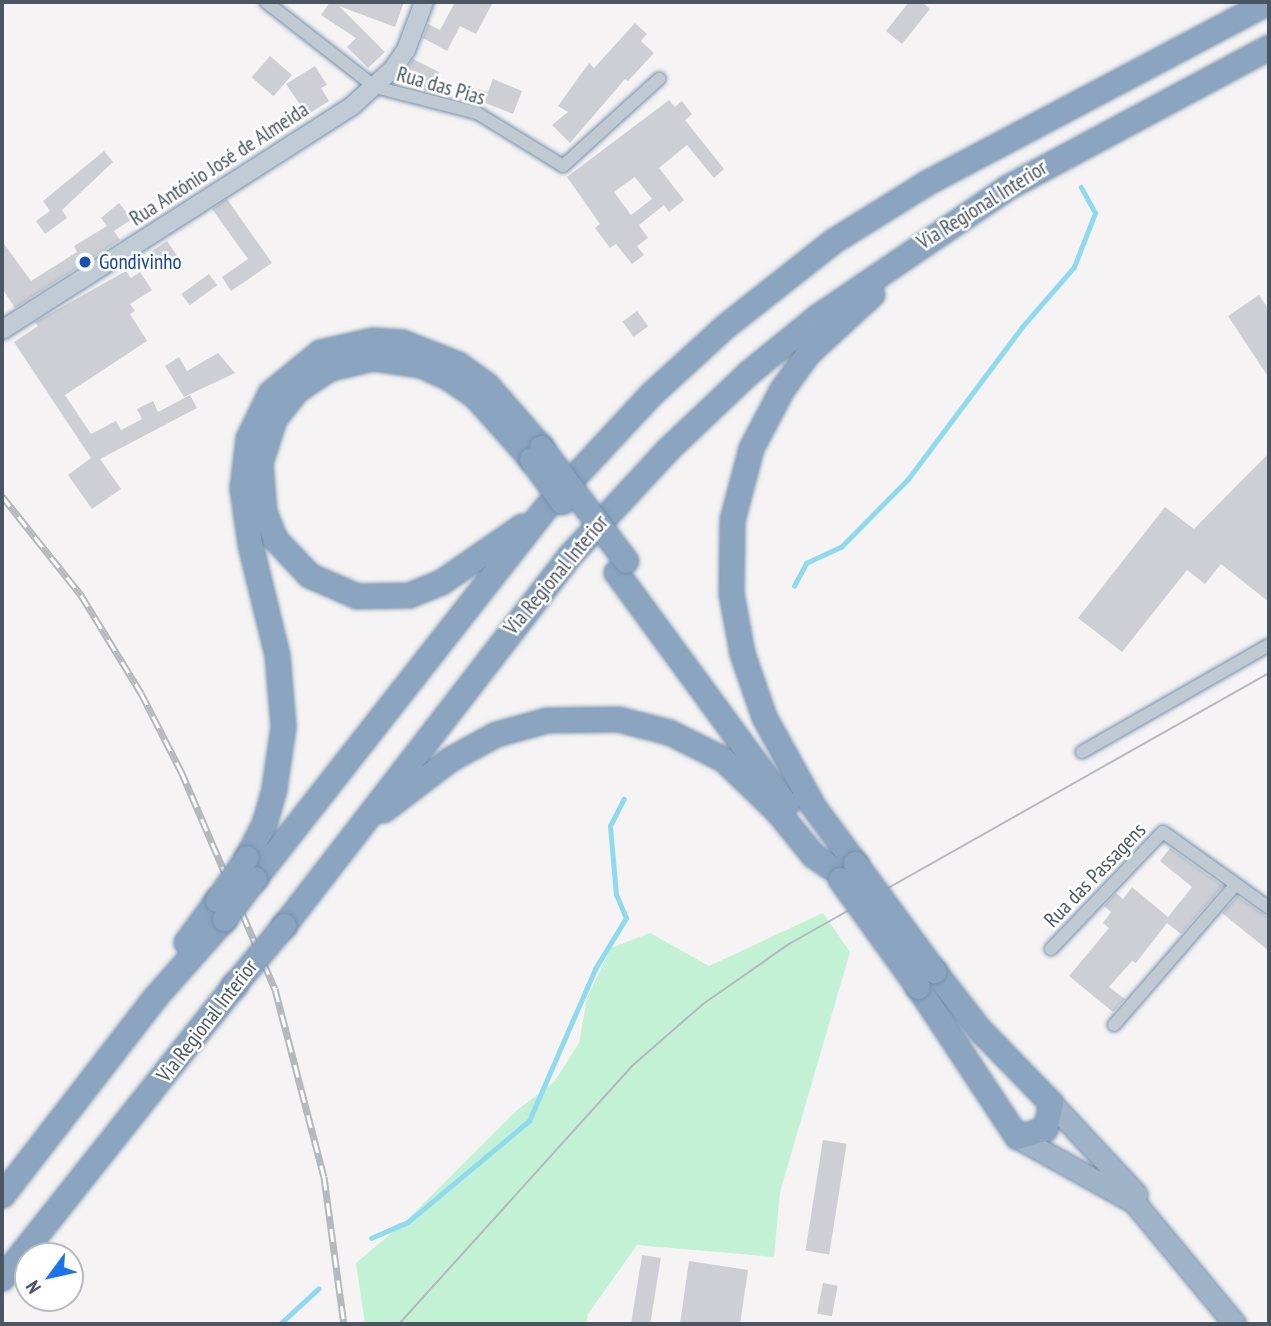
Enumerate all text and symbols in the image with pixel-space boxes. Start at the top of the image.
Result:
street label: Rua das Pias [394,61,488,111]
street label: Rua António José de Almeida [125,97,313,231]
street label: Via Regional Interior [913,155,1051,255]
place label: Gondivinho [99,249,182,275]
marker: Gondivinho [77,254,93,270]
street label: Via Regional Interior [499,510,613,640]
street label: Rua das Passagens [1039,818,1151,932]
street label: Via Regional Interior [151,955,263,1087]
north arrow [14,1242,84,1312]
text: N [20,1277,46,1298]

